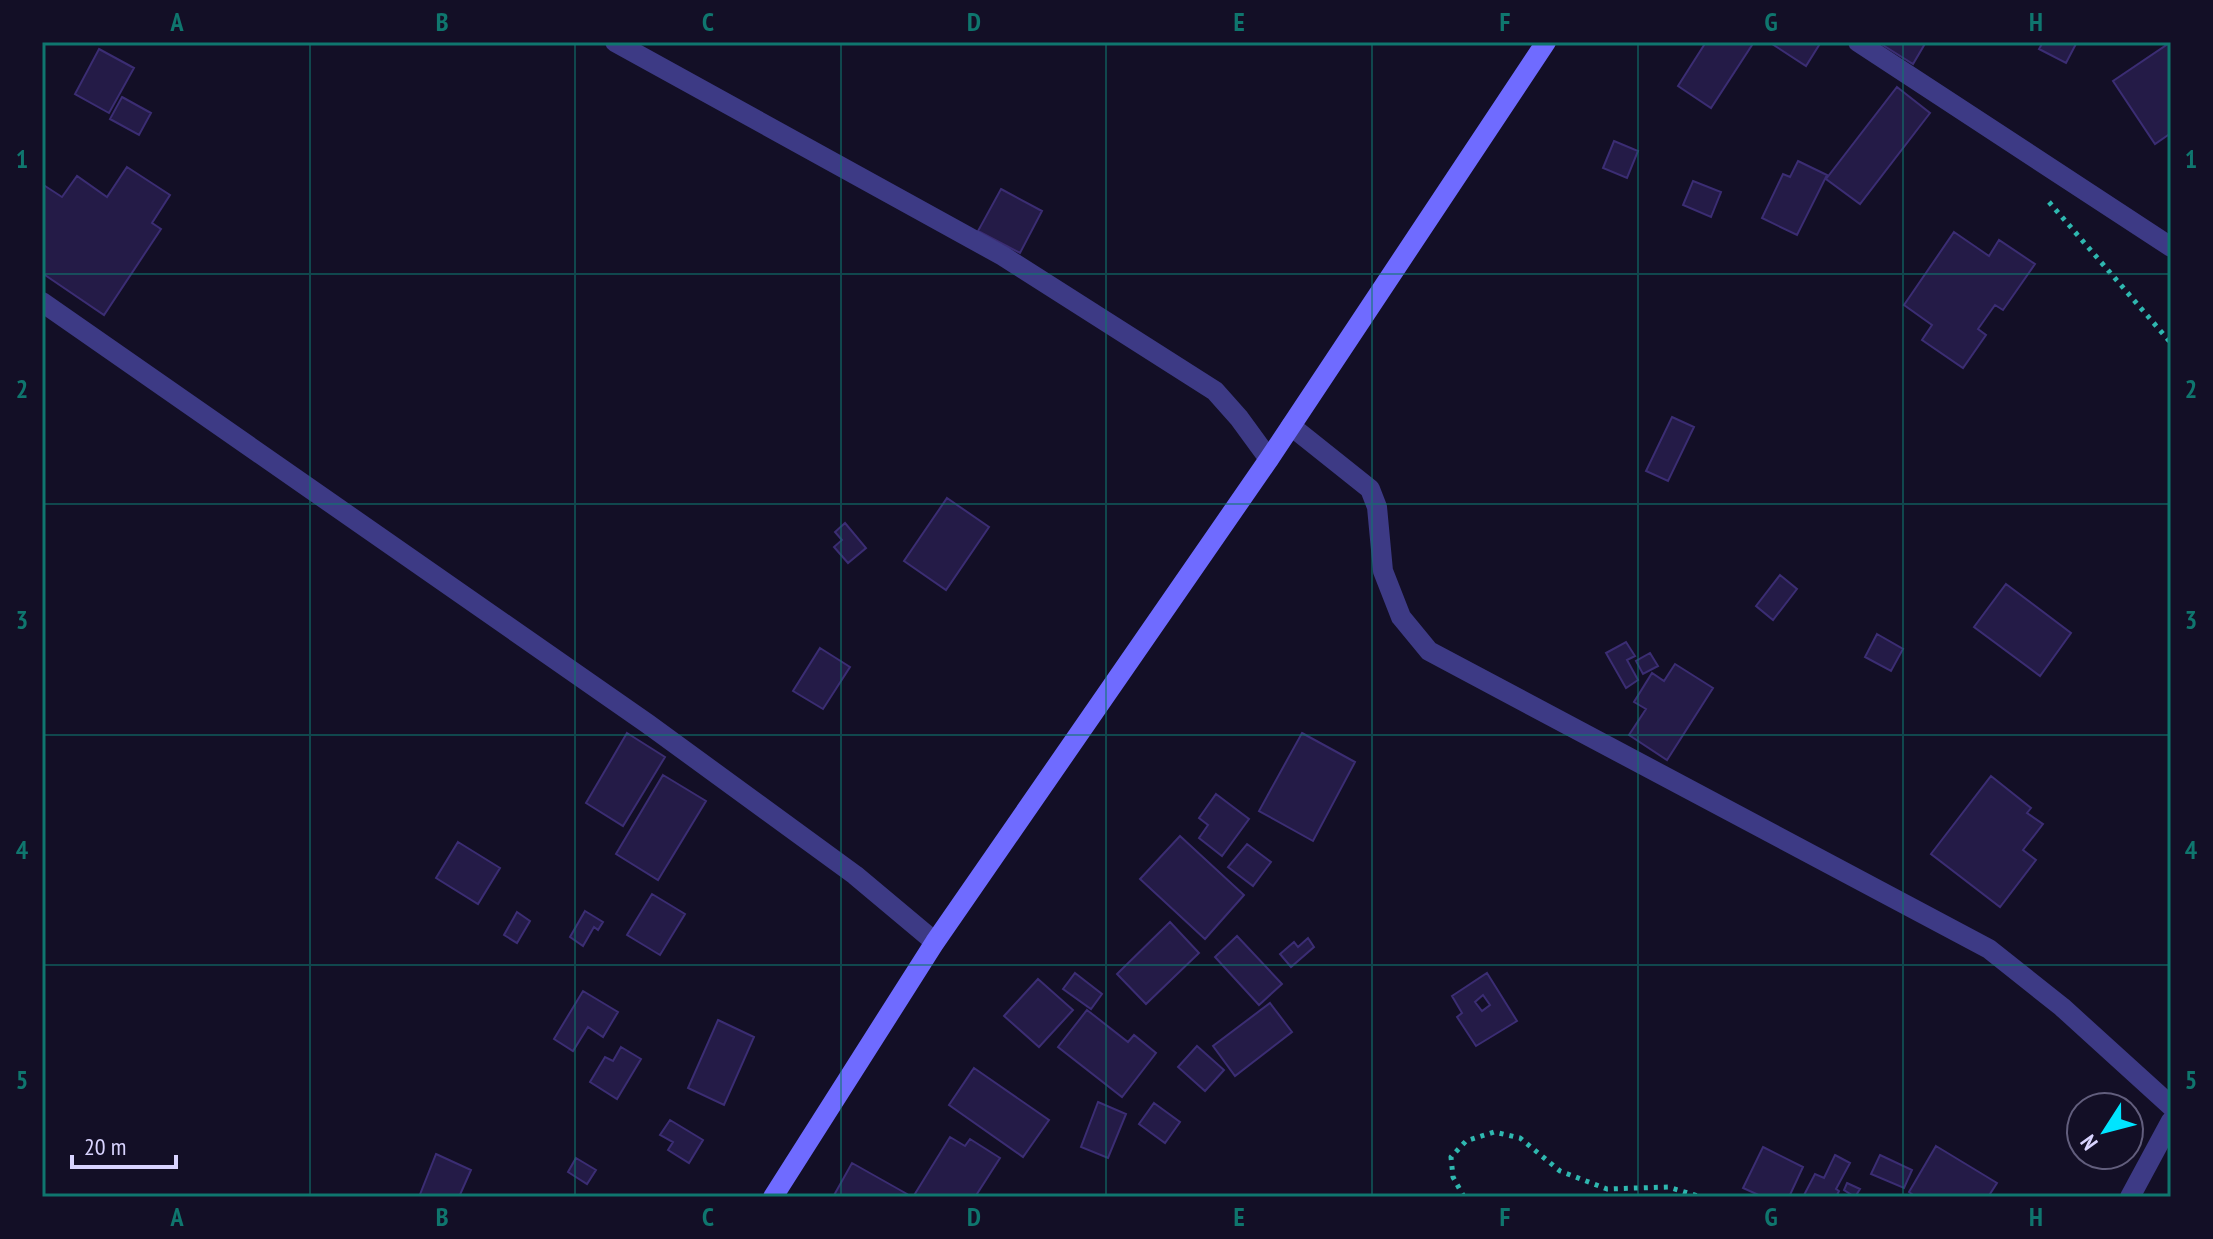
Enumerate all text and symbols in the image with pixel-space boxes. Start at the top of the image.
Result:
text: A [169,5,184,38]
text: B [436,5,449,38]
text: C [702,5,714,38]
text: D [967,5,981,38]
text: E [1233,5,1245,38]
text: F [1500,5,1511,38]
text: G [1764,5,1778,38]
text: H [2029,5,2043,38]
text: 1 [16,142,28,175]
text: 1 [2185,142,2197,175]
text: 2 [16,372,28,405]
text: 2 [2185,372,2197,405]
text: 3 [16,603,28,636]
text: 3 [2185,603,2197,636]
text: 4 [16,833,29,866]
text: 4 [2185,833,2198,866]
text: 5 [16,1063,28,1096]
text: 5 [2185,1063,2197,1096]
north arrow [2065,1091,2145,1171]
scale bar [72,1119,176,1169]
text: N [2074,1130,2104,1156]
text: 20 m [84,1131,126,1162]
text: A [169,1200,184,1233]
text: B [436,1200,449,1233]
text: C [702,1200,714,1233]
text: D [967,1200,981,1233]
text: E [1233,1200,1245,1233]
text: F [1500,1200,1511,1233]
text: G [1764,1200,1778,1233]
text: H [2029,1200,2043,1233]

